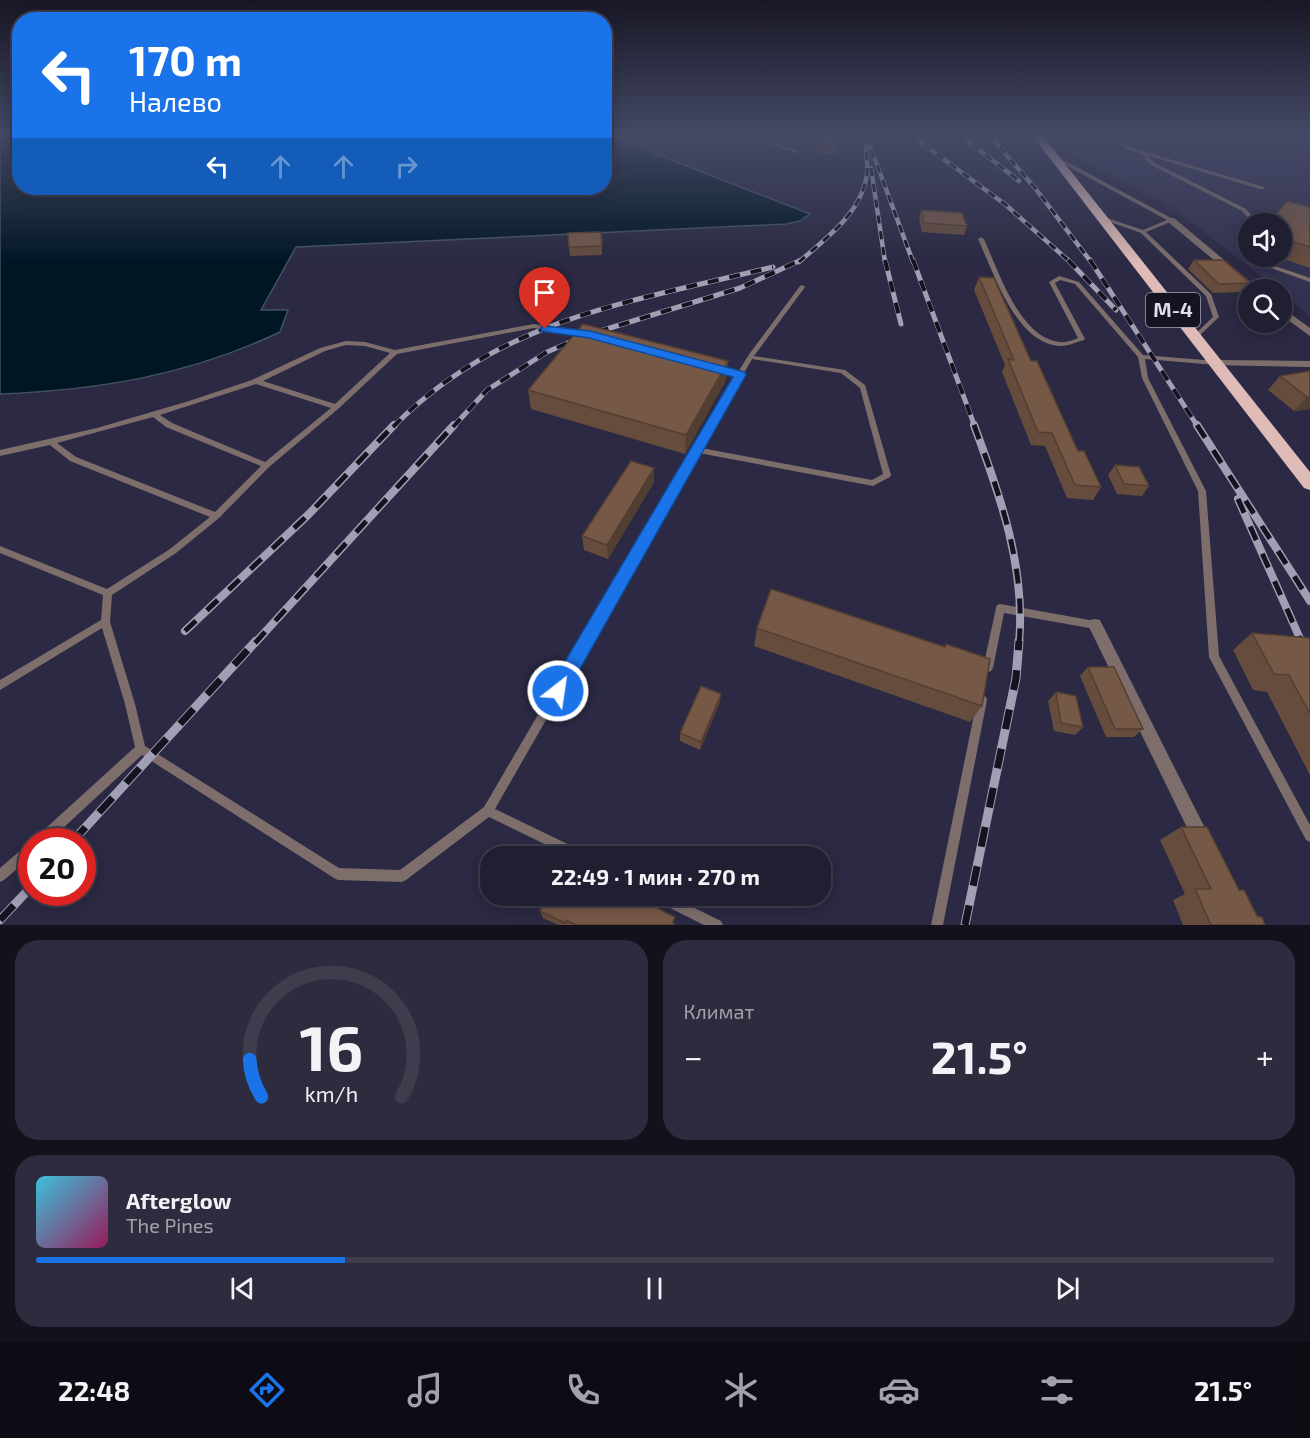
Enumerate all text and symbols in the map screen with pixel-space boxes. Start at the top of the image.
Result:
text: 170 m [129,34,242,84]
icon: left [30,36,108,114]
text: Налево [129,85,222,117]
icon: left [201,150,234,183]
icon: ahead [264,150,297,183]
icon: ahead [327,150,360,183]
icon: right [390,150,423,183]
map controls [1238,213,1292,333]
button: sound [1238,213,1292,267]
pin [519,267,570,329]
icon: arrive [528,276,561,309]
button: search [1238,279,1292,333]
road number: М-4 [1146,293,1200,327]
position arrow [526,659,590,723]
speed limit sign: 20 [18,828,96,906]
text: 22:49 · 1 мин · 270 m [551,863,760,889]
text: Климат [684,999,754,1023]
text: 16 [299,1009,363,1084]
text: 21.5° [931,1029,1028,1083]
text: − [684,1036,703,1076]
text: + [1256,1036,1274,1076]
text: km/h [305,1081,358,1106]
text: Afterglow [126,1187,231,1213]
text: The Pines [126,1213,214,1237]
icon: previous [226,1272,259,1305]
icon: pause [638,1272,671,1305]
icon: next [1051,1272,1084,1305]
icon: directions [246,1369,288,1411]
icon: music [404,1369,446,1411]
icon: phone [562,1369,604,1411]
icon: climate [720,1369,762,1411]
icon: car [878,1369,920,1411]
icon: filters [1036,1369,1078,1411]
text: 22:48 [58,1374,130,1406]
text: 21.5° [1194,1374,1252,1406]

